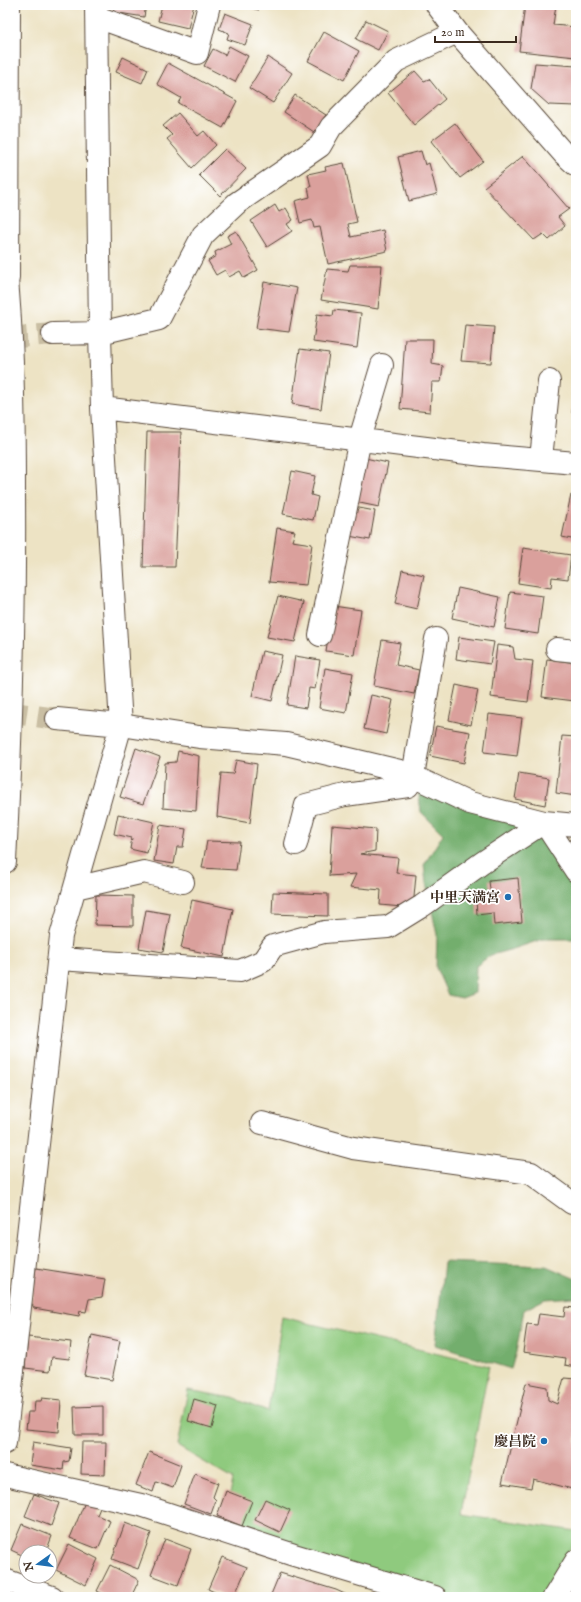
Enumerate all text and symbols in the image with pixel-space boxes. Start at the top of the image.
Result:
scale bar [435,18,516,44]
text: 20 m [441,25,464,40]
place label: 中里天満宮 [430,889,500,907]
marker: 中里天満宮 [503,892,513,902]
place label: 慶昌院 [494,1433,536,1451]
marker: 慶昌院 [539,1436,549,1446]
north arrow [18,1544,58,1584]
text: N [21,1559,37,1573]

